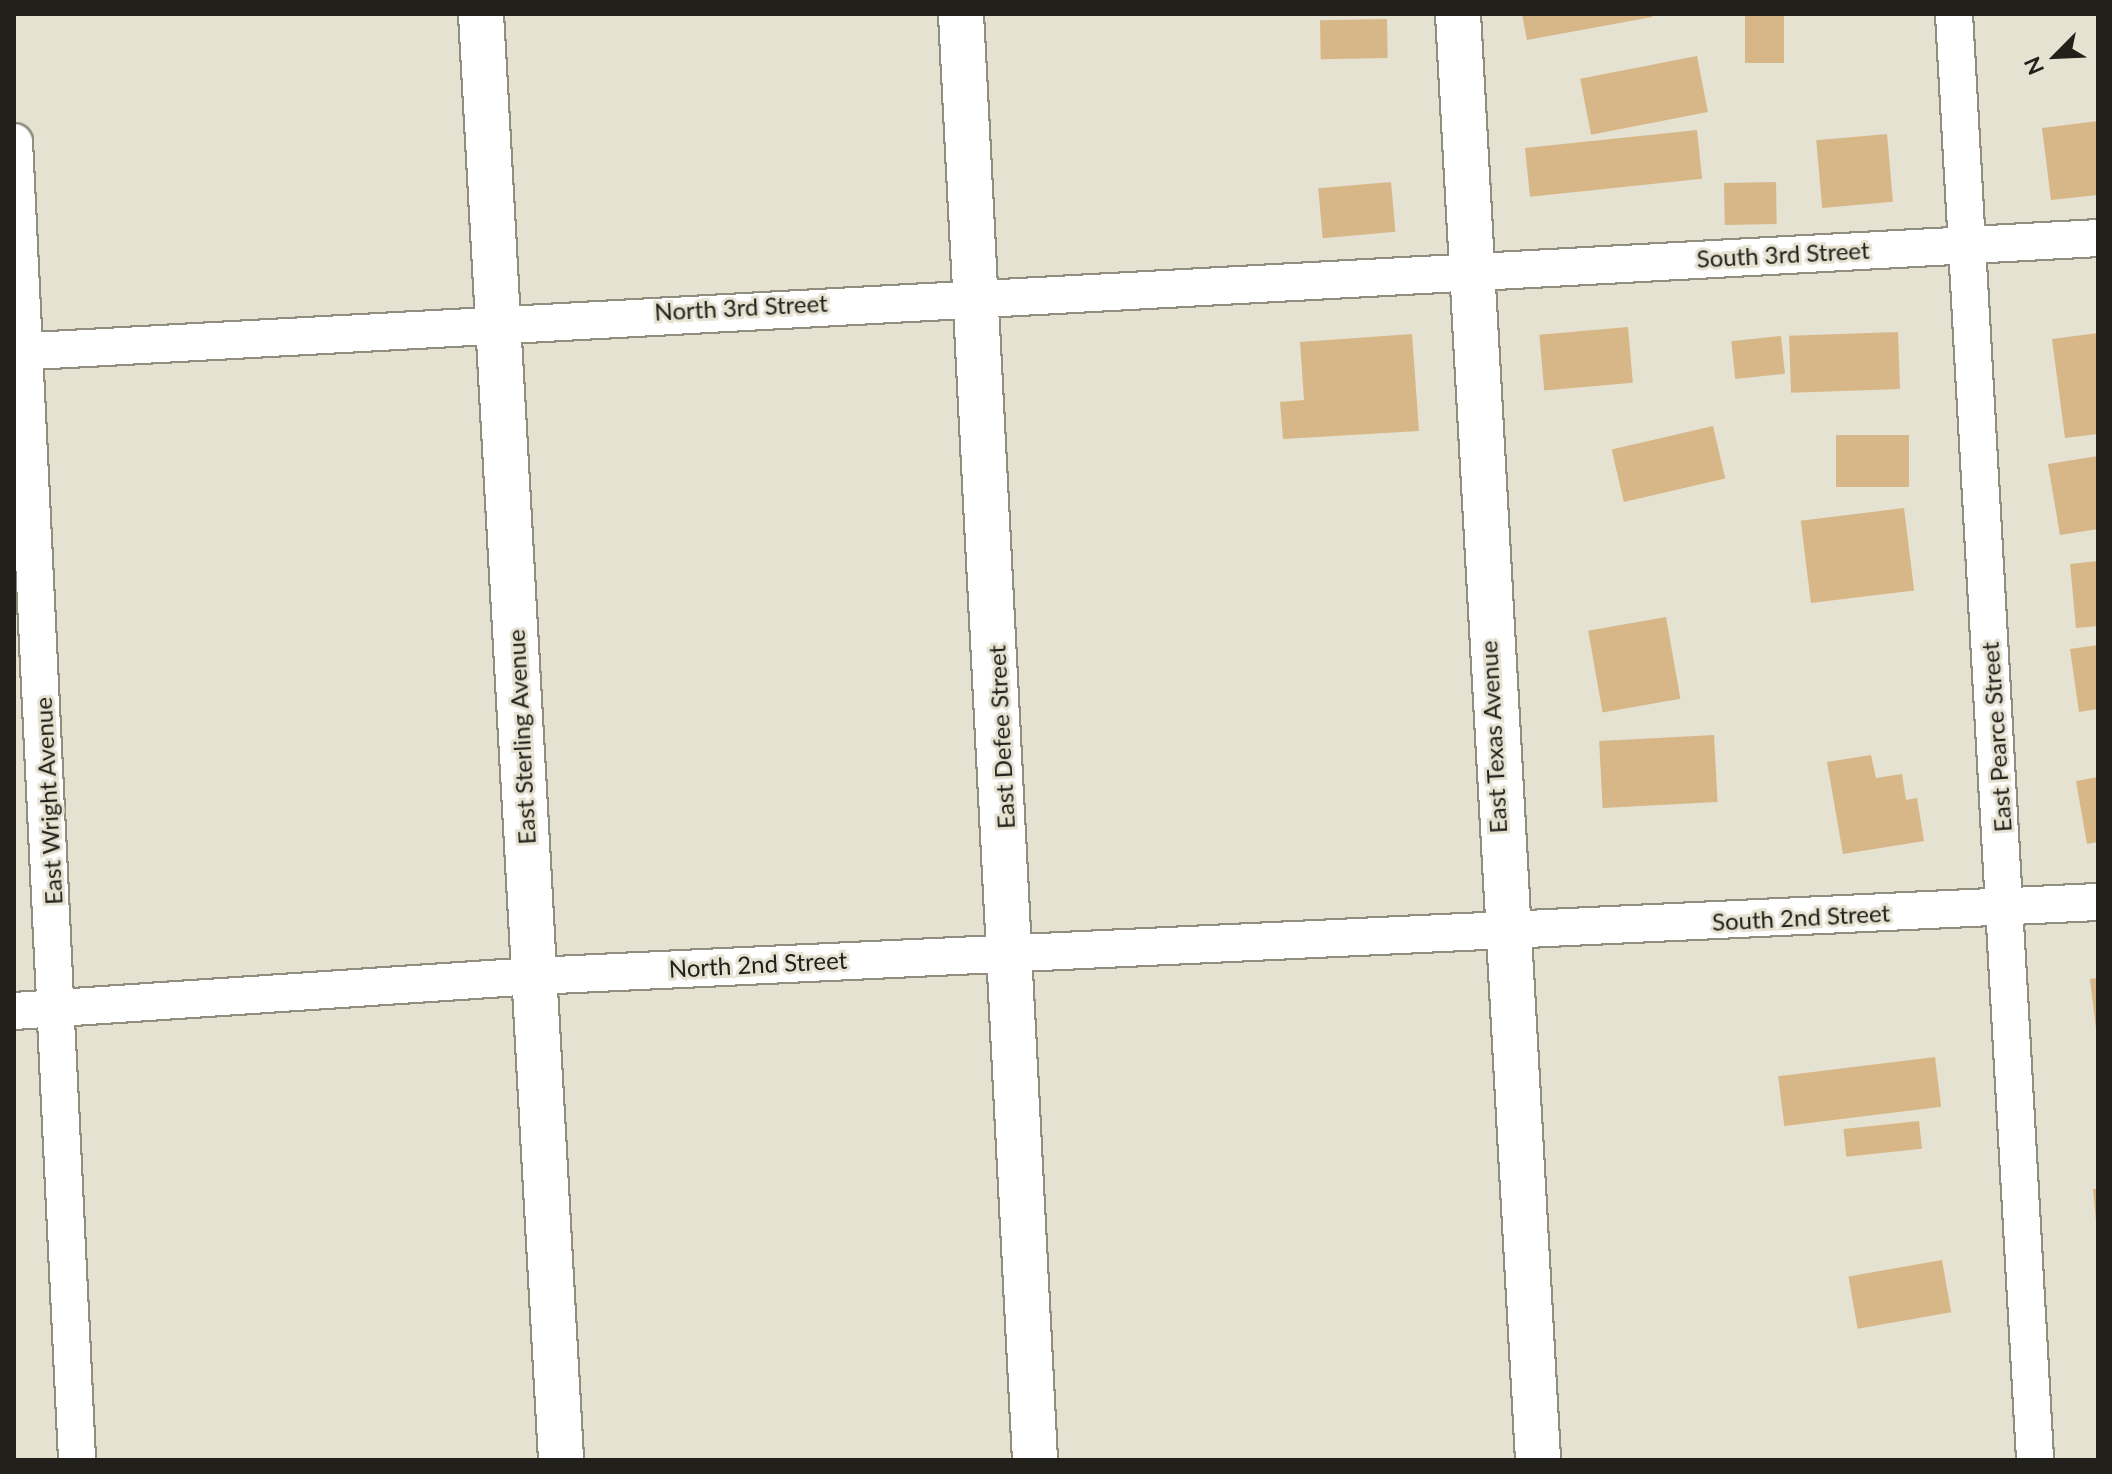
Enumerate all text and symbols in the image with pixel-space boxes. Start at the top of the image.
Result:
north arrow [2016,16,2096,96]
text: N [2018,53,2049,79]
street label: South 3rd Street [1696,235,1870,273]
street label: North 3rd Street [654,288,828,326]
street label: East Sterling Avenue [501,628,541,846]
street label: East Texas Avenue [1474,639,1512,835]
street label: East Pearce Street [1975,641,2017,833]
street label: East Defee Street [982,644,1020,830]
street label: East Wright Avenue [28,696,68,906]
street label: South 2nd Street [1711,898,1891,936]
street label: North 2nd Street [668,945,848,983]

